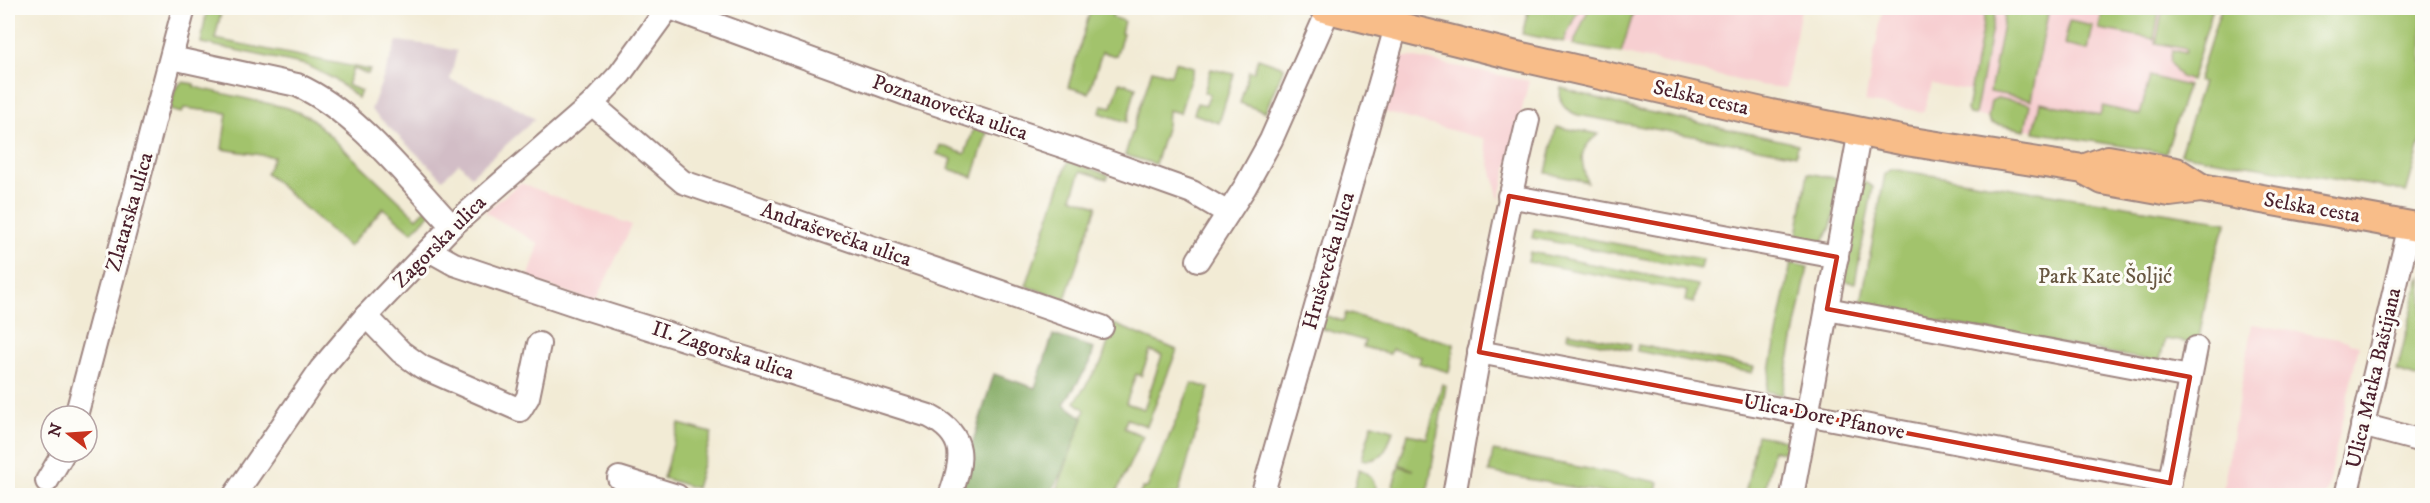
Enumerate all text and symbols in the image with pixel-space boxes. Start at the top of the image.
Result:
street label: Poznanovečka ulica [869,69,1031,147]
street label: Selska cesta [1651,74,1751,122]
street label: Zlatarska ulica [101,149,159,275]
street label: Selska cesta [2262,187,2362,229]
street label: Hruševečka ulica [1297,189,1361,333]
street label: Zagorska ulica [388,190,492,294]
street label: Andraševečka ulica [757,197,915,273]
park label: Park Kate Šoljić [2038,262,2172,290]
street label: Ulica Matka Baštijana [2341,285,2407,471]
street label: II. Zagorska ulica [649,316,797,386]
street label: Ulica Dore Pfanove [1741,389,1907,445]
north arrow [39,404,99,464]
text: N [44,421,67,439]

